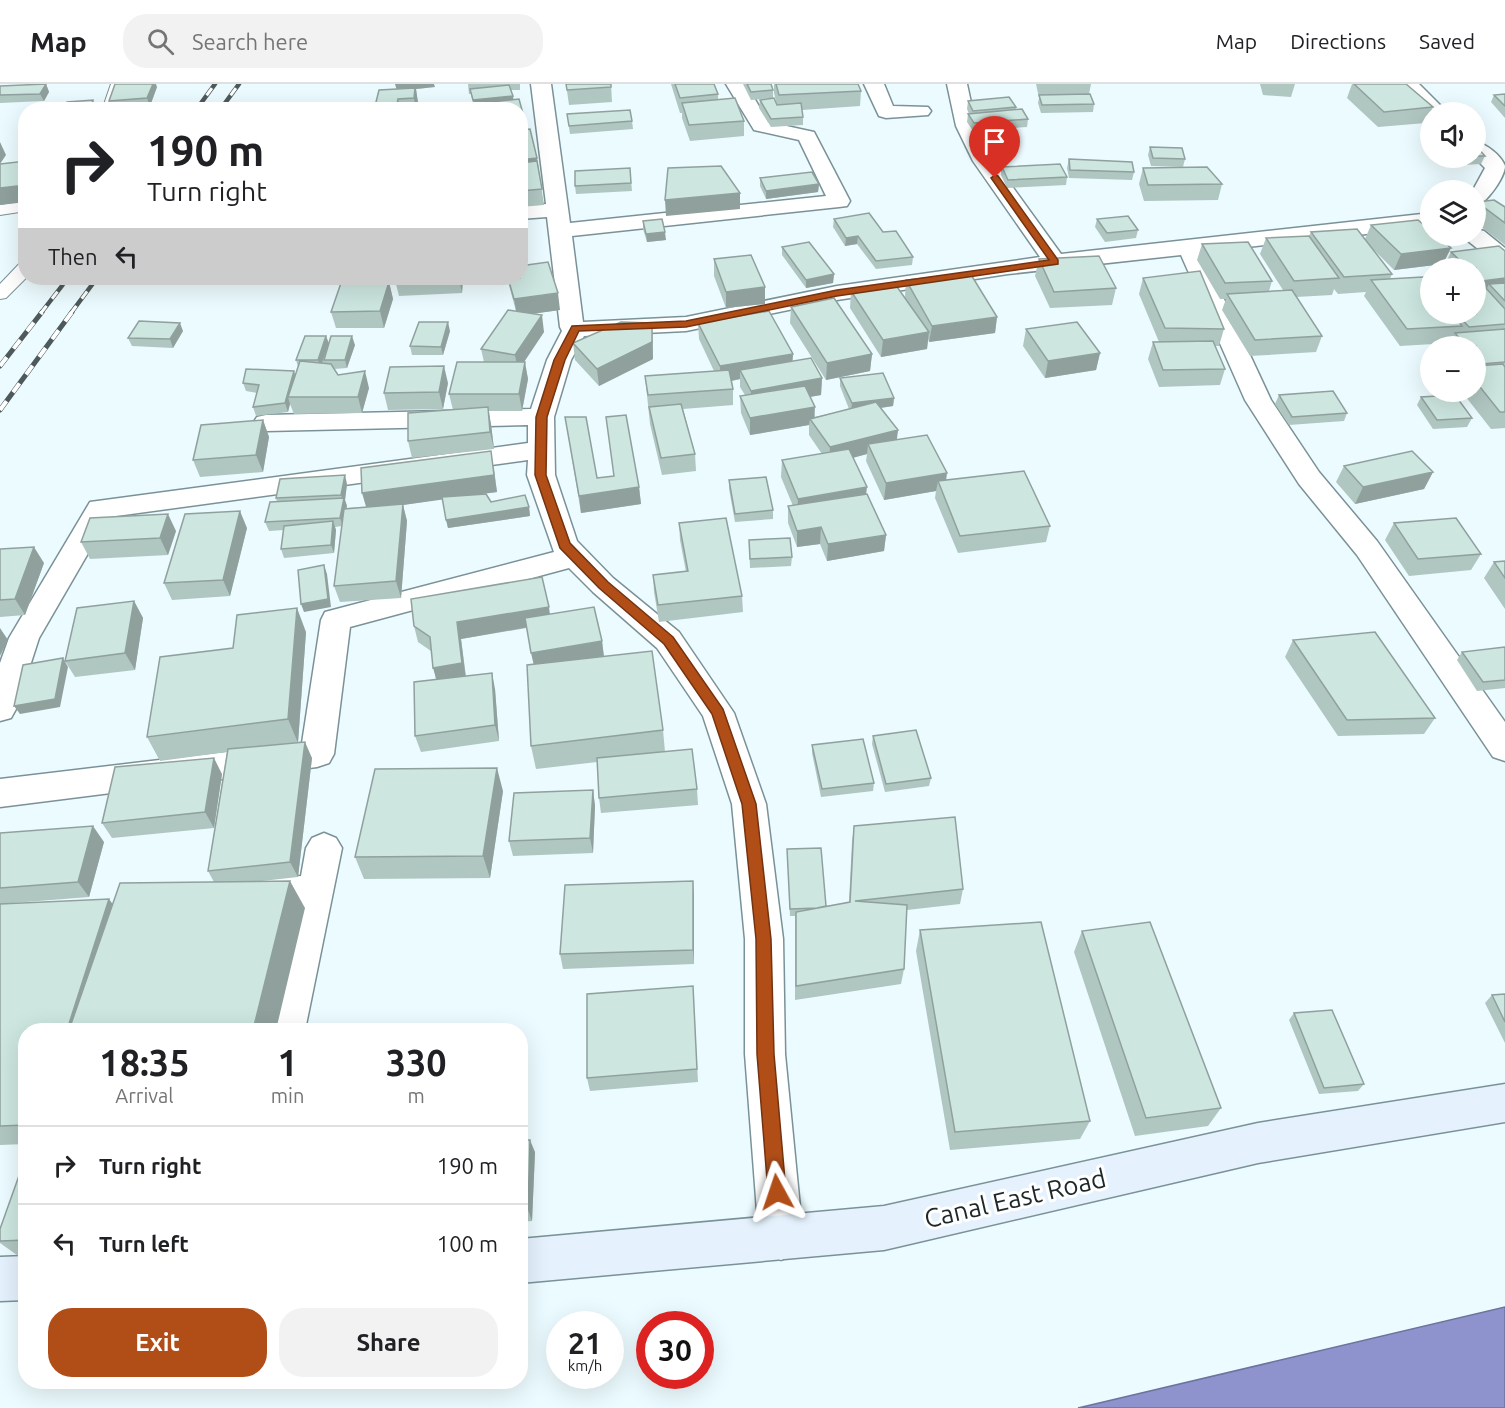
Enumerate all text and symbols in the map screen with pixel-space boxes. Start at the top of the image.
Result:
search box [123,14,543,68]
icon: search [144,25,177,58]
text: Map [30,26,87,57]
text: Search here [192,29,308,54]
text: Map [1216,29,1257,53]
text: Directions [1290,29,1386,53]
text: Saved [1419,29,1475,53]
map controls [1420,102,1486,402]
button: sound [1420,102,1486,168]
pin [969,116,1020,178]
icon: arrive [978,125,1011,158]
icon: right [48,126,126,204]
text: 190 m [147,127,264,174]
text: Turn right [147,176,267,206]
button: layers [1420,180,1486,246]
icon: left [110,240,143,273]
text: Then [48,244,98,269]
button: + [1420,258,1486,324]
button: − [1420,336,1486,402]
text: 18:35 [99,1042,189,1083]
text: 1 [277,1042,298,1083]
text: 330 [386,1042,447,1083]
text: Arrival [115,1084,174,1107]
text: min [271,1084,304,1107]
text: m [408,1084,425,1107]
icon: right [48,1149,81,1182]
text: Turn right [99,1153,201,1178]
text: 190 m [437,1153,498,1178]
position arrow [745,1160,809,1224]
street label: Canal East Road [921,1163,1109,1233]
icon: left [48,1227,81,1260]
text: Turn left [99,1231,189,1256]
text: 100 m [437,1231,498,1256]
button: Exit [48,1308,267,1377]
button: Share [279,1308,498,1377]
speed limit sign: 30 [636,1311,714,1389]
text: 21 [568,1326,602,1360]
text: km/h [568,1357,602,1374]

